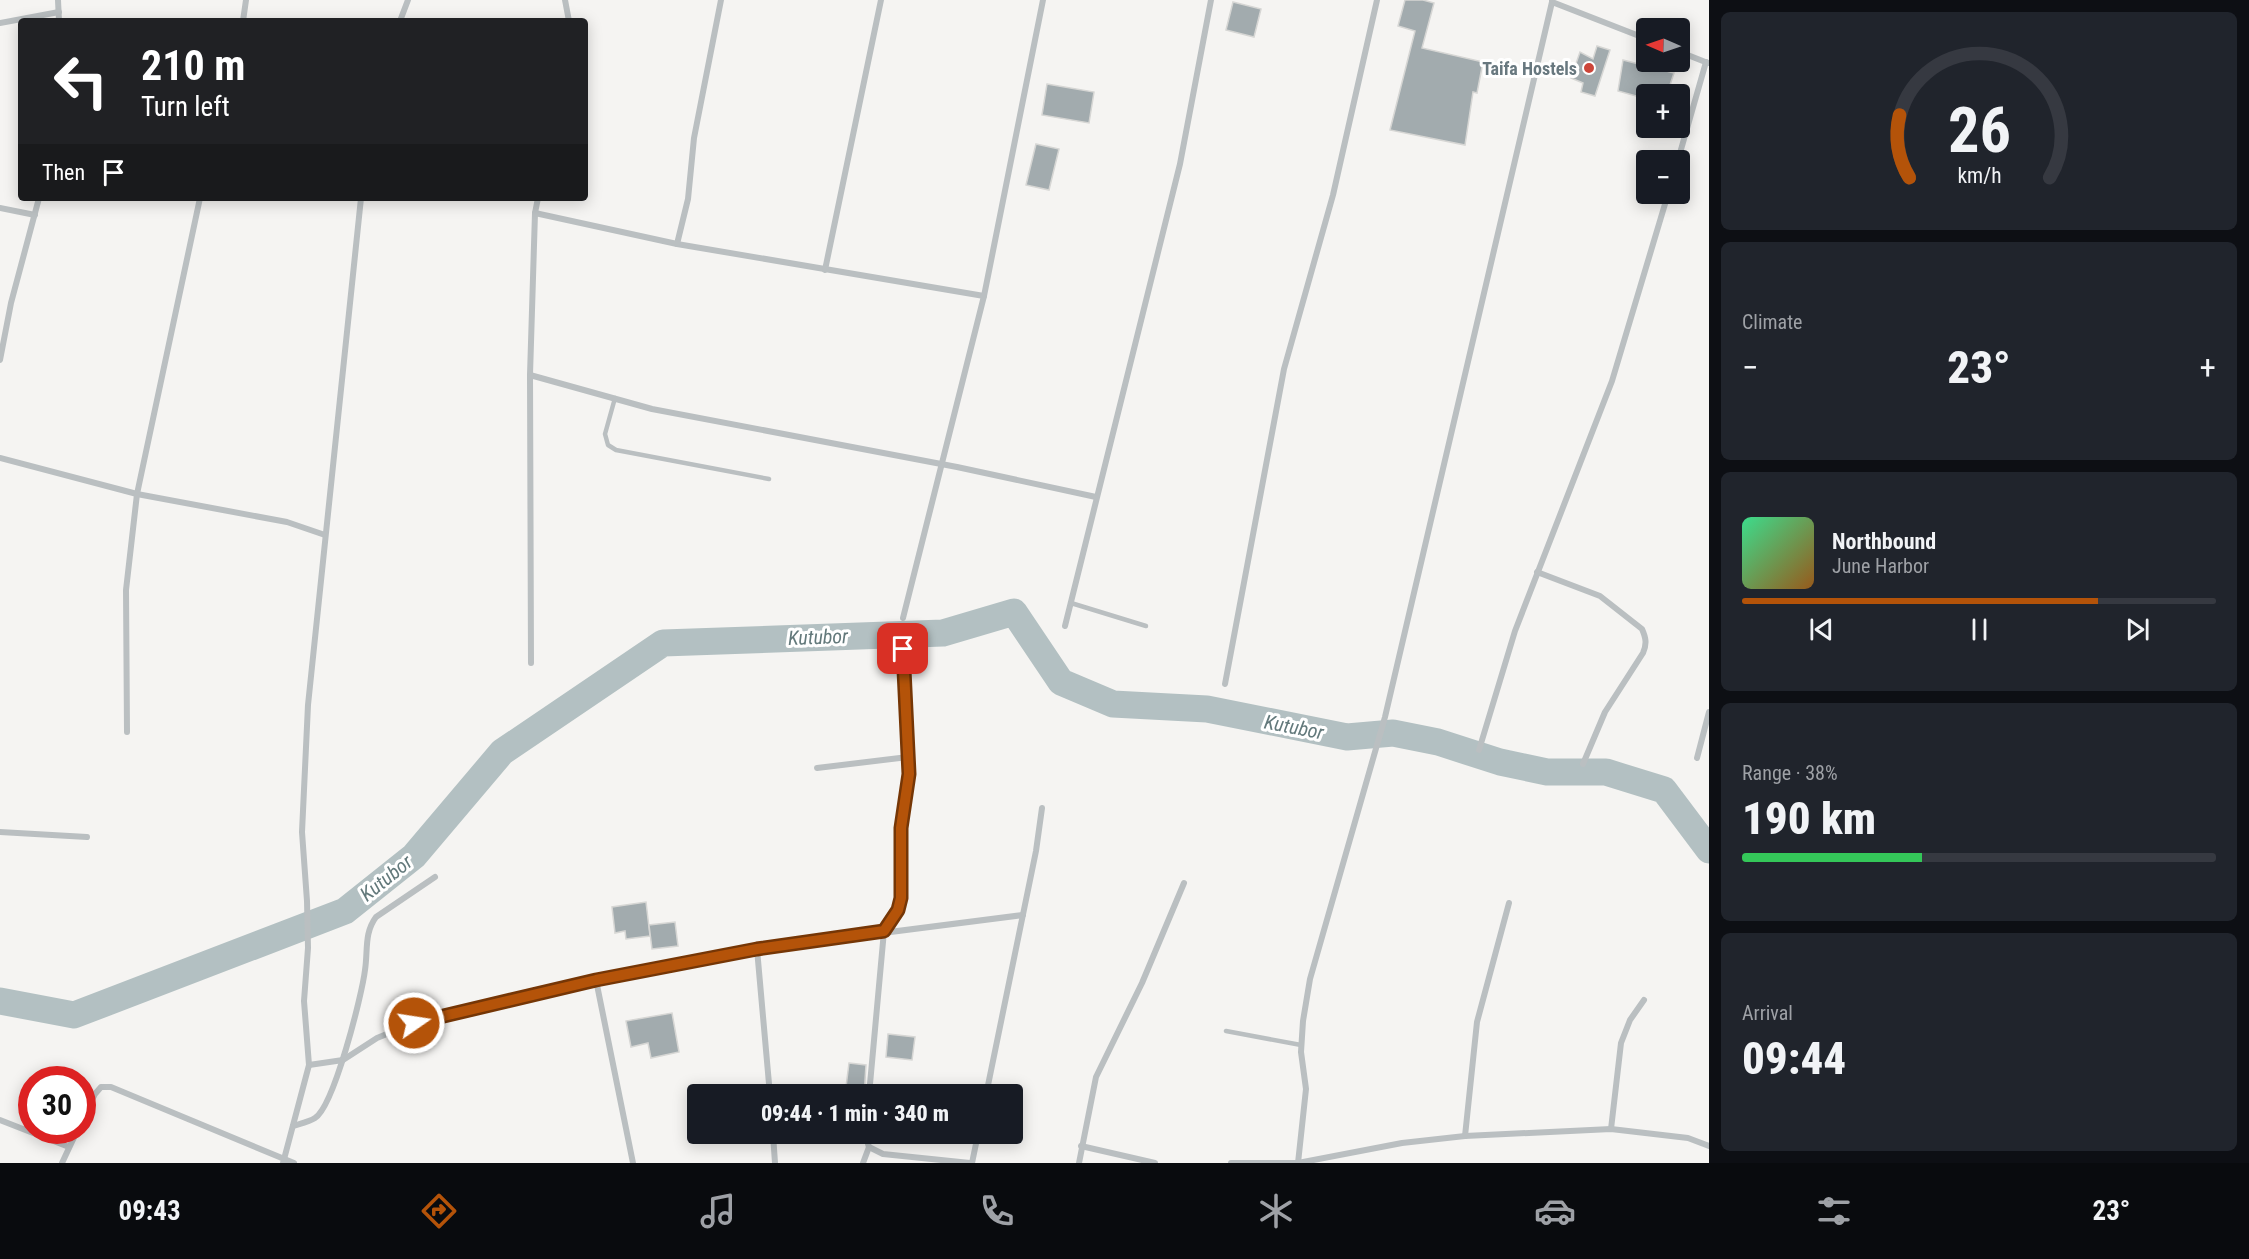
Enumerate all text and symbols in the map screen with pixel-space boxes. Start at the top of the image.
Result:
north arrow [1636,18,1690,72]
map controls [1636,18,1690,204]
text: 210 m [141,41,246,90]
icon: left [42,42,120,120]
place label: Taifa Hostels [1482,58,1577,79]
marker: Taifa Hostels [1582,61,1596,75]
button: + [1636,84,1690,138]
text: Turn left [141,91,230,123]
text: 26 [1947,94,2011,167]
button: − [1636,150,1690,204]
icon: arrive [97,156,130,189]
text: Then [42,160,85,185]
text: km/h [1957,163,2001,188]
text: Climate [1742,310,1802,334]
text: 23° [1947,341,2011,394]
text: − [1742,348,1759,387]
text: + [2200,348,2216,387]
text: Northbound [1832,529,1936,554]
text: June Harbor [1832,554,1929,578]
icon: previous [1805,613,1838,646]
icon: pause [1963,613,1996,646]
icon: next [2121,613,2154,646]
pin [877,623,928,674]
water label: Kutubor [788,624,850,650]
icon: arrive [886,632,919,665]
water label: Kutubor [1262,709,1327,745]
text: Range · 38% [1742,761,1838,785]
text: 190 km [1742,792,1876,845]
water label: Kutubor [355,849,418,906]
position arrow [382,991,446,1055]
text: Arrival [1742,1001,1793,1025]
text: 09:44 [1742,1032,1846,1085]
speed limit sign: 30 [18,1066,96,1144]
text: 09:44 · 1 min · 340 m [761,1101,949,1126]
icon: directions [418,1190,460,1232]
icon: music [697,1190,739,1232]
icon: phone [976,1190,1018,1232]
icon: climate [1255,1190,1297,1232]
icon: car [1534,1190,1576,1232]
icon: filters [1813,1190,1855,1232]
text: 09:43 [119,1195,181,1227]
text: 23° [2093,1195,2130,1227]

